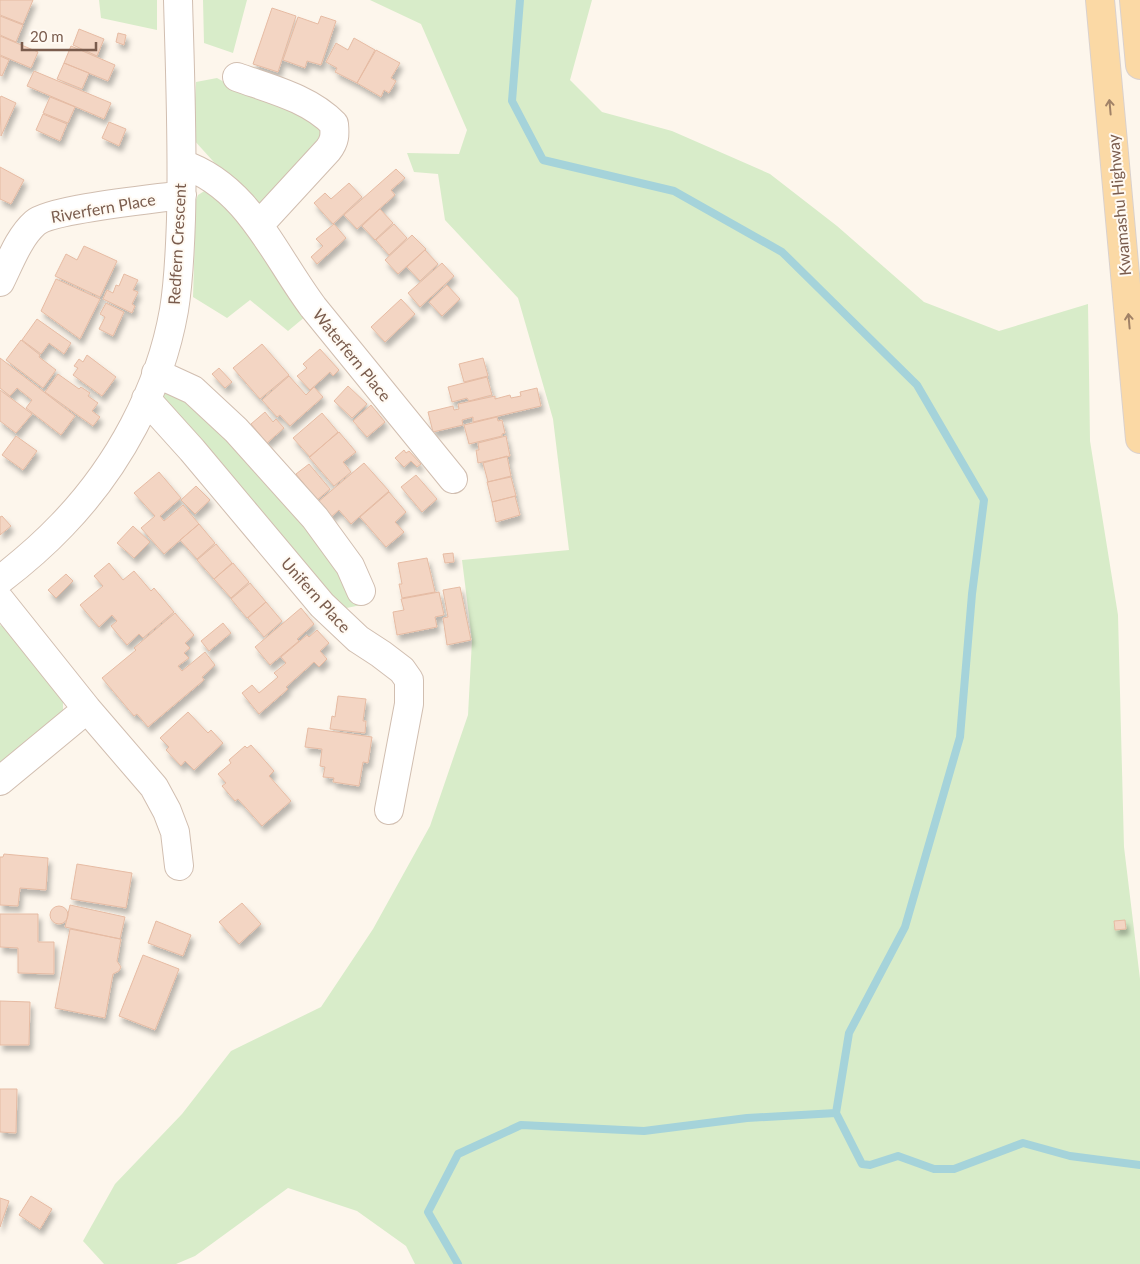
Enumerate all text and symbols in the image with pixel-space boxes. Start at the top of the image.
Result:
scale bar [22,20,96,52]
text: 20 m [30,27,64,45]
one-way arrow [1105,99,1115,115]
street label: Kwamashu Highway [1103,133,1134,277]
street label: Redfern Crescent [164,183,189,305]
street label: Riverfern Place [49,189,157,226]
street label: Waterfern Place [309,305,395,405]
one-way arrow [1124,313,1134,329]
street label: Unifern Place [278,553,355,636]

